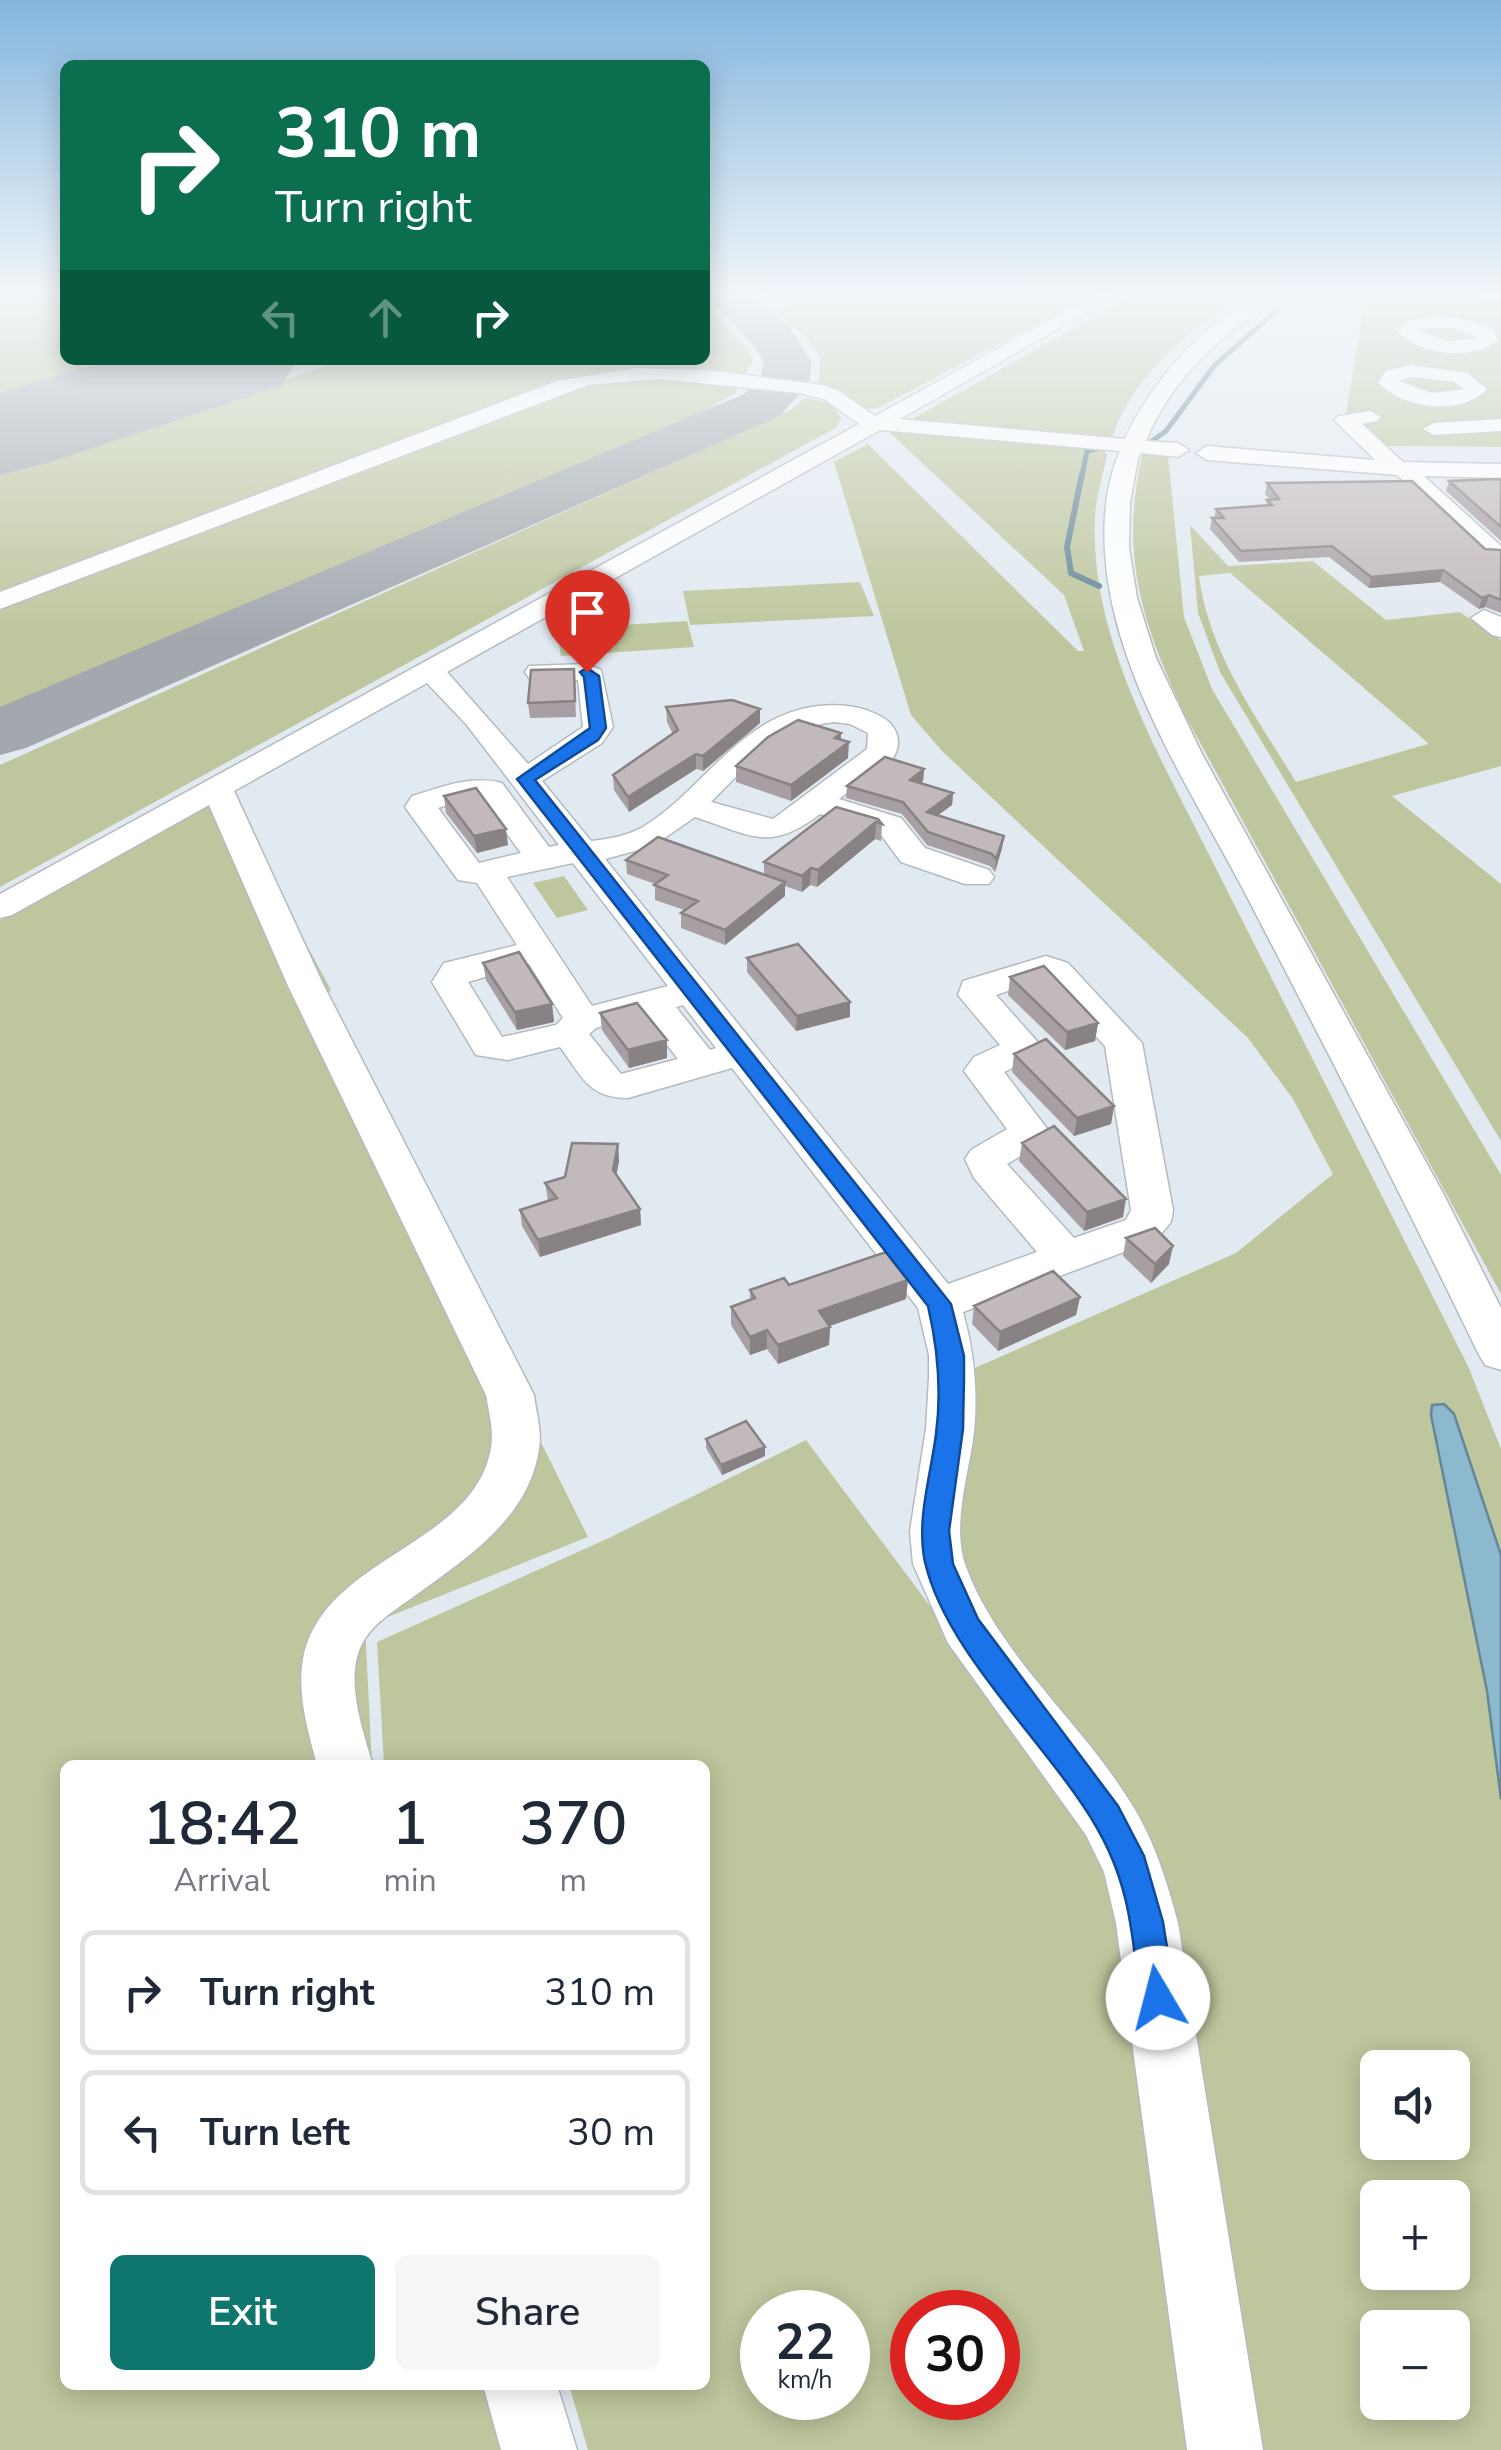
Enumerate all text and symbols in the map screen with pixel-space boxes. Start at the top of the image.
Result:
text: 310 m [275,86,481,182]
icon: right [110,100,240,230]
text: Turn right [275,177,472,238]
icon: left [253,290,308,345]
icon: ahead [358,290,413,345]
icon: right [463,290,518,345]
pin [545,570,630,673]
icon: arrive [560,585,615,640]
text: 18:42 [143,1783,301,1865]
text: 1 [392,1783,428,1865]
text: 370 [519,1783,627,1865]
text: Arrival [174,1859,270,1902]
text: min [384,1859,437,1902]
text: m [560,1859,587,1902]
position arrow [1106,1946,1210,2050]
icon: right [115,1965,170,2020]
text: Turn right [200,1967,375,2018]
text: 310 m [544,1967,655,2018]
map controls [1360,2050,1470,2420]
button: sound [1360,2050,1470,2160]
icon: left [115,2105,170,2160]
text: Turn left [200,2107,350,2158]
text: 30 m [567,2107,655,2158]
button: + [1360,2180,1470,2290]
button: Exit [110,2255,375,2370]
button: Share [395,2255,660,2370]
speed limit sign: 30 [890,2290,1020,2420]
text: 22 [775,2308,835,2377]
button: − [1360,2310,1470,2420]
text: km/h [777,2363,833,2397]

